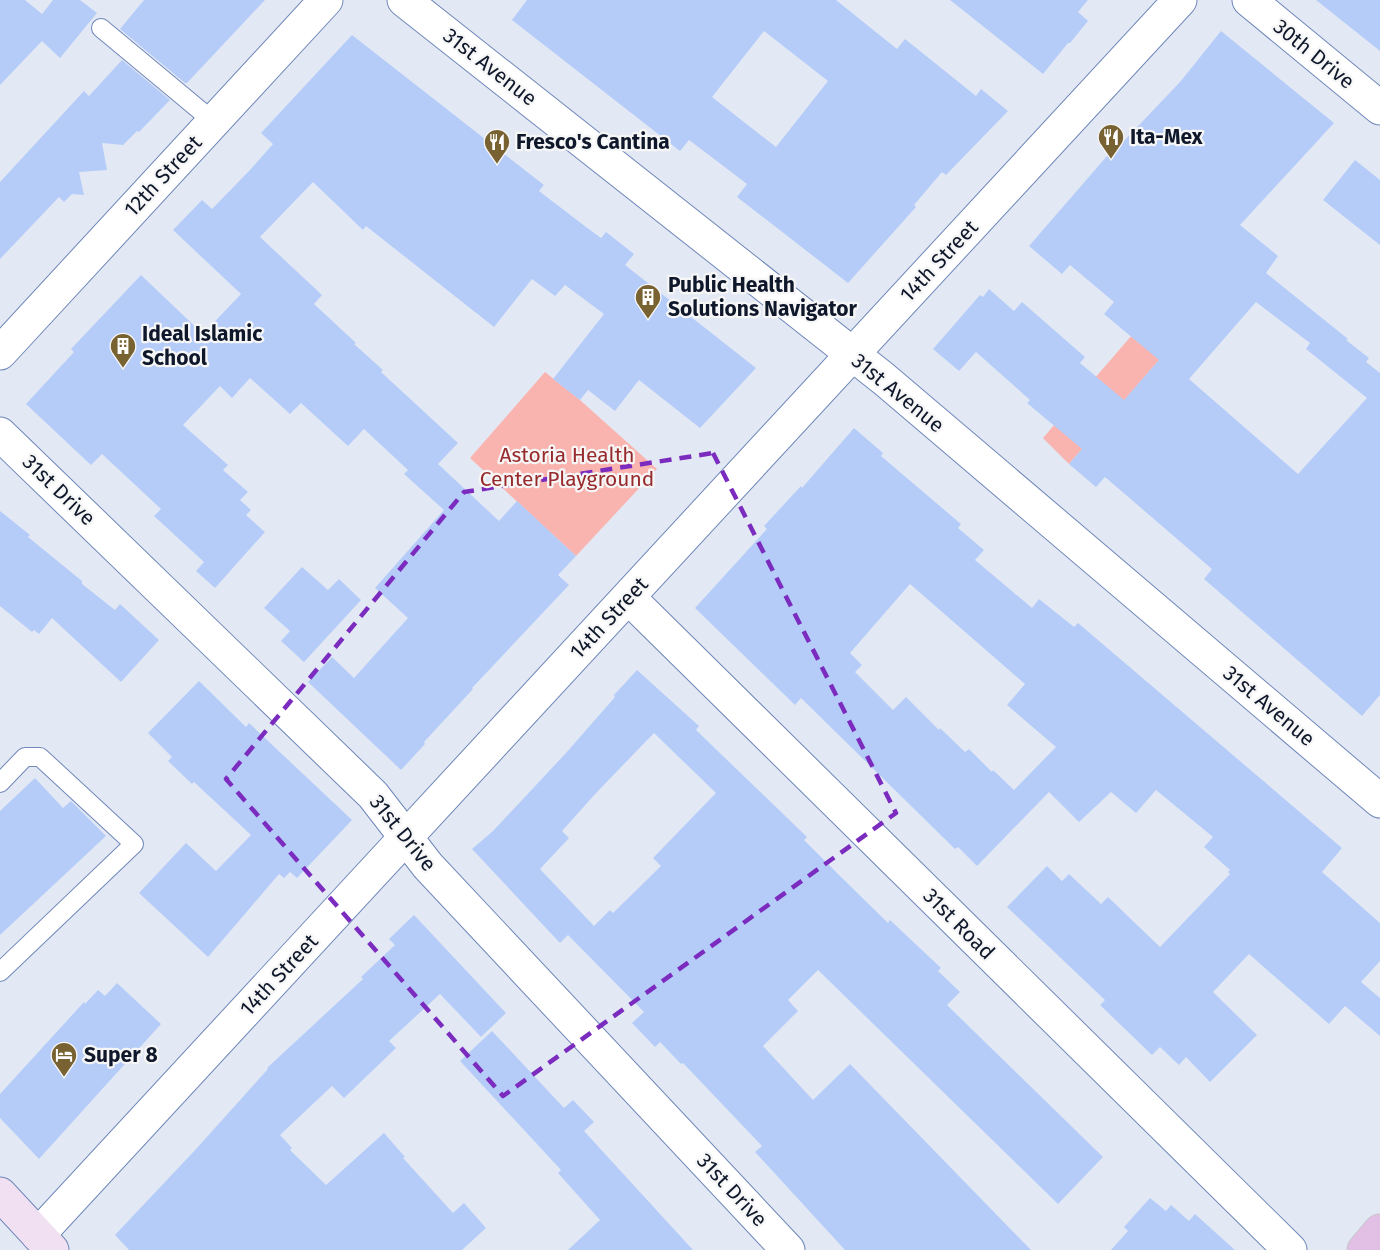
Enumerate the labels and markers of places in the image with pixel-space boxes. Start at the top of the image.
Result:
restaurant icon: Ita-Mex [1096,122,1126,160]
place label: Ita-Mex [1130,124,1203,150]
restaurant icon: Fresco's Cantina [482,127,512,165]
place label: Fresco's Cantina [516,129,670,155]
place label: Public Health Solutions Navigator [668,272,857,322]
building icon: Public Health Solutions Navigator [633,282,663,320]
place label: Ideal Islamic School [142,321,262,371]
building icon: Ideal Islamic School [108,331,138,369]
hotel icon: Super 8 [49,1040,79,1078]
place label: Super 8 [84,1042,158,1068]

